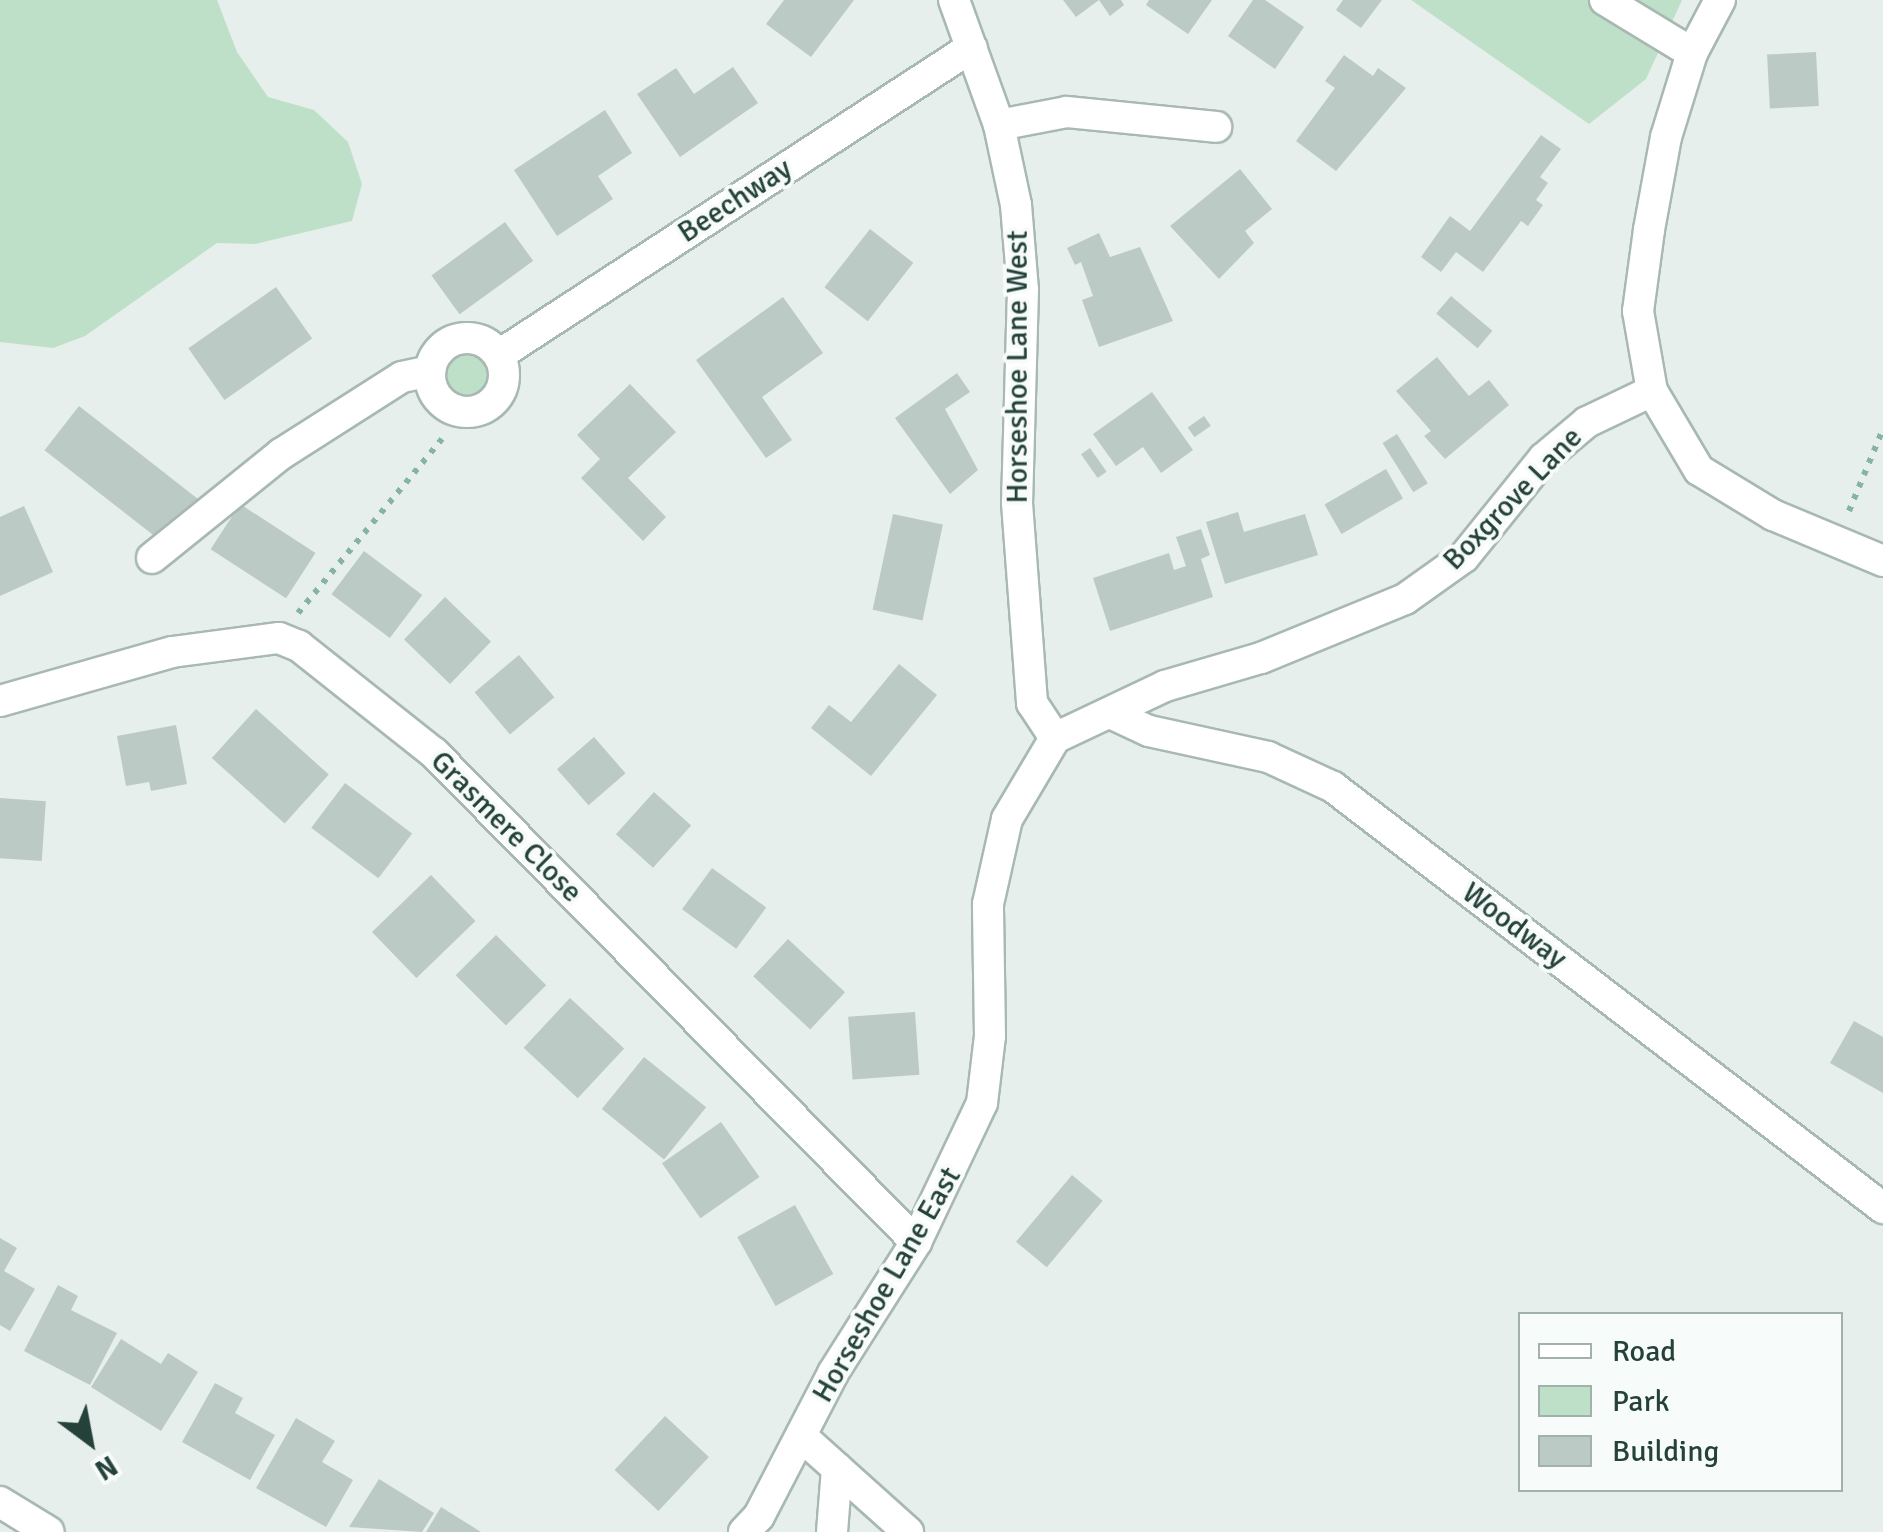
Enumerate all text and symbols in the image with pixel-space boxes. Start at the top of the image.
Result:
street label: Beechway [671,151,799,251]
street label: Horseshoe Lane West [1000,230,1036,504]
street label: Boxgrove Lane [1436,420,1590,578]
street label: Grasmere Close [423,744,589,910]
street label: Woodway [1455,875,1573,977]
street label: Horseshoe Lane East [805,1161,969,1409]
legend [1518,1312,1843,1492]
text: Road [1612,1333,1676,1370]
text: Park [1612,1383,1670,1420]
north arrow [40,1392,140,1492]
text: Building [1612,1433,1719,1470]
text: N [89,1448,123,1487]

